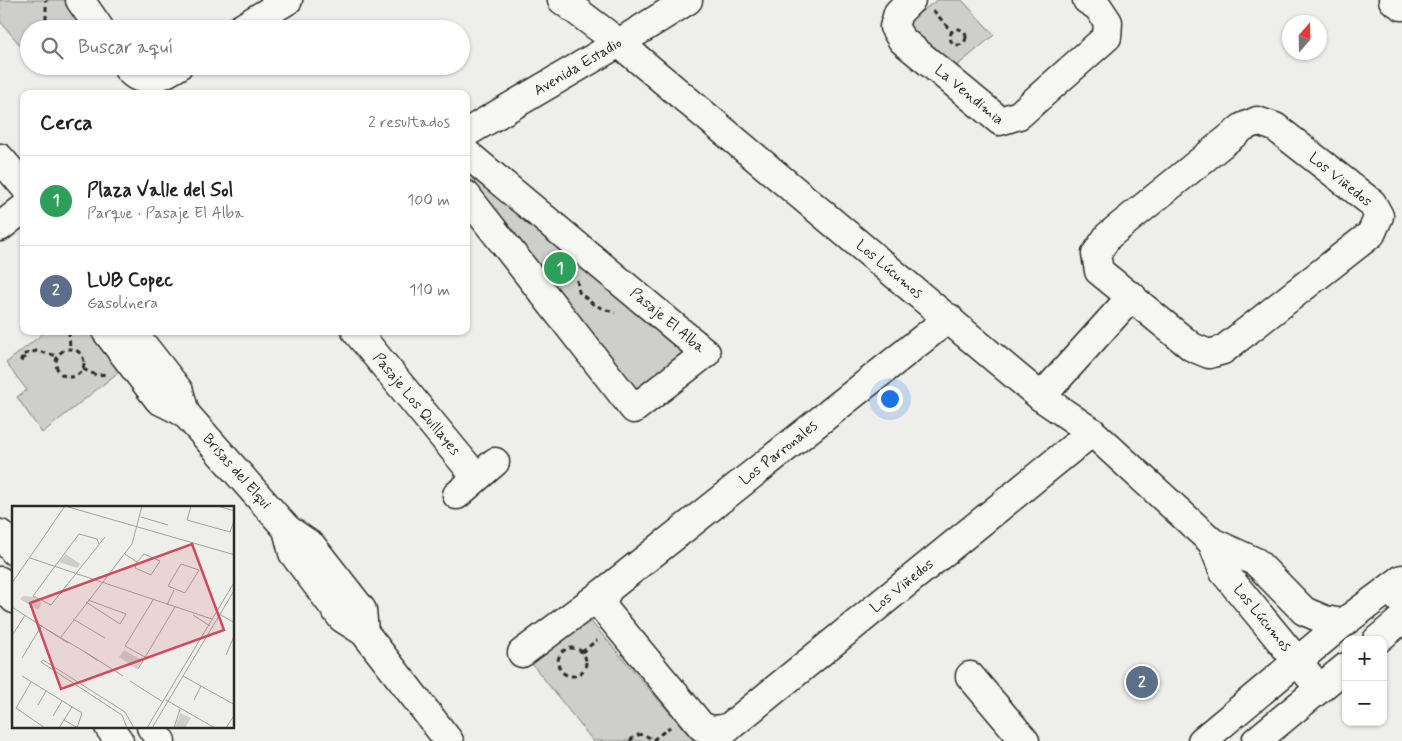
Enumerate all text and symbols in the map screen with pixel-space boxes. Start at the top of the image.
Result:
north arrow [1282,15,1327,60]
search box [20,20,470,75]
street label: Avenida Estadio [530,33,626,101]
icon: search [38,34,66,62]
text: Buscar aquí [78,35,173,60]
street label: La Vendimia [930,61,1008,130]
text: Cerca [40,109,93,137]
text: 2 resultados [368,112,450,133]
street label: Los Viñedos [1304,148,1376,212]
text: Plaza Valle del Sol [87,178,233,203]
text: 1 [52,190,60,211]
text: 100 m [407,190,450,211]
text: Parque · Pasaje El Alba [87,203,244,224]
street label: Los Lúcumos [851,236,927,304]
pin: 1 [544,249,576,287]
text: LUB Copec [87,268,173,293]
text: 2 [52,280,60,301]
text: 110 m [409,280,450,301]
street label: Pasaje El Alba [625,283,710,359]
text: Gasolinera [87,293,158,314]
street label: Pasaje Los Quillayes [368,349,465,460]
your location [877,386,903,412]
street label: Los Parronales [736,416,822,490]
street label: Brisas del Elqui [198,429,275,514]
inset map [12,506,235,728]
street label: Los Viñedos [866,554,938,618]
street label: Los Lúcumos [1228,580,1296,656]
map controls [1342,636,1387,726]
button: + [1342,636,1387,681]
pin: 2 [1126,663,1158,701]
button: − [1342,681,1387,726]

